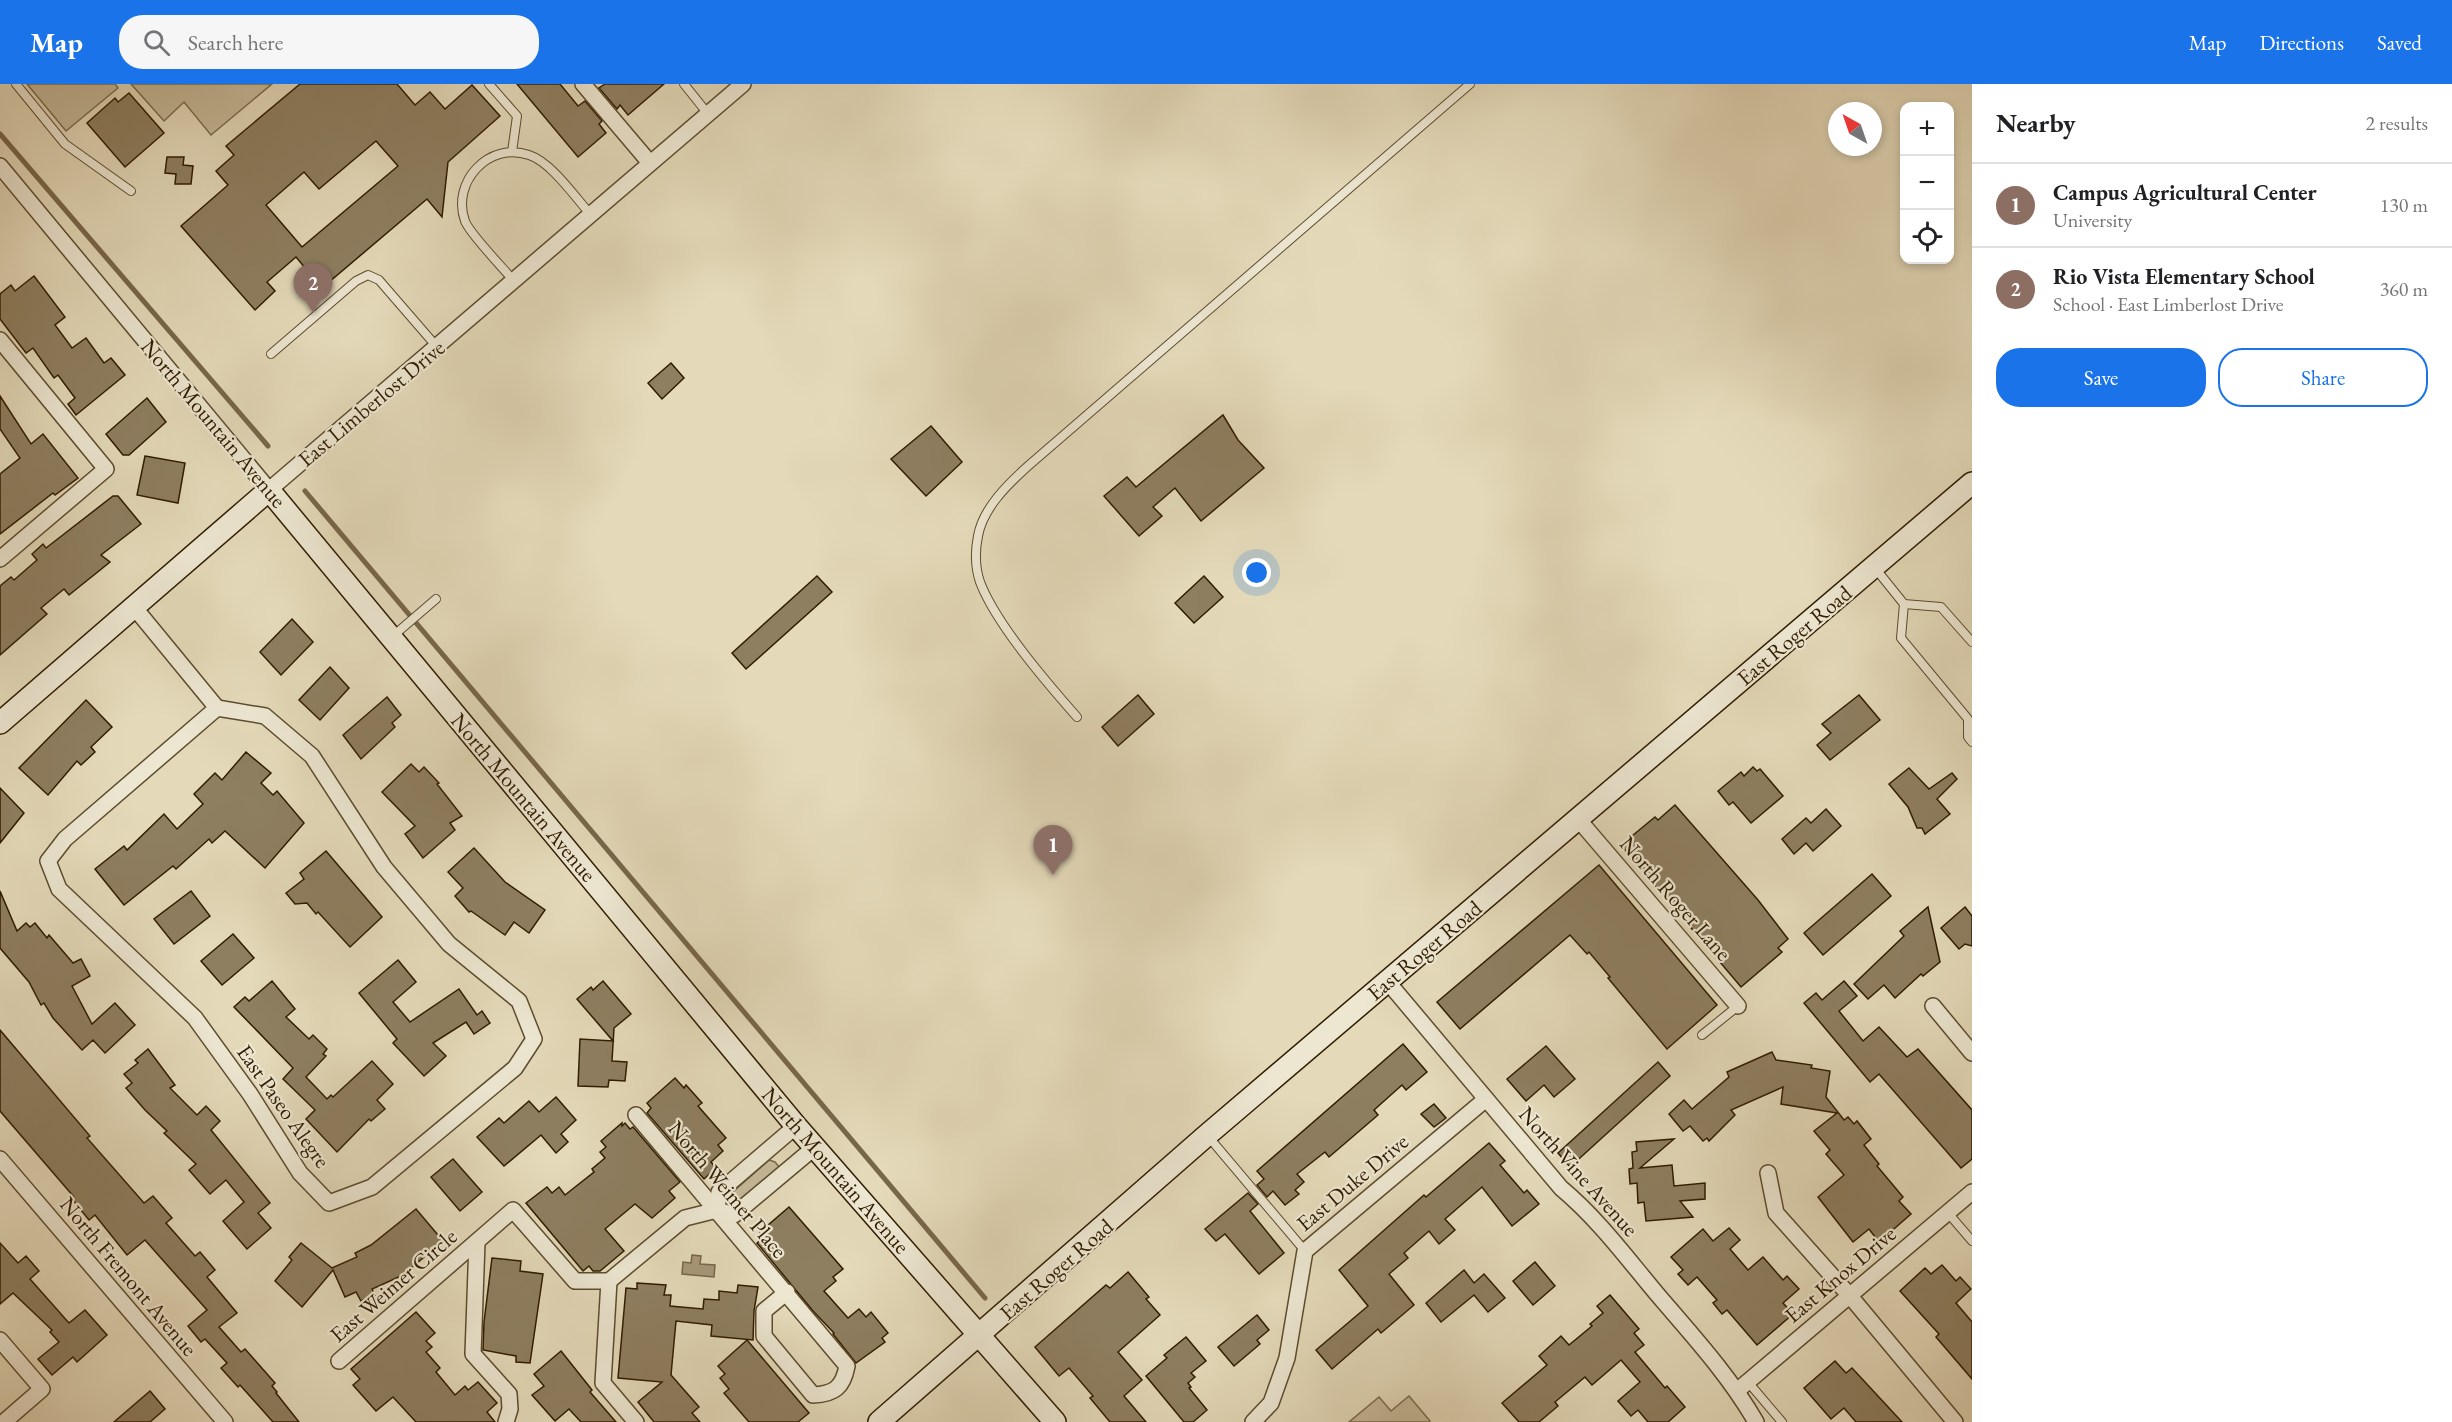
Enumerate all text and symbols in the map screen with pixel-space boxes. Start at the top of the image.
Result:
search box [119,15,539,69]
text: Map [30,24,83,60]
icon: search [140,26,173,59]
text: Search here [188,28,283,57]
text: Map [2189,29,2226,56]
text: Directions [2259,29,2344,56]
text: Saved [2377,29,2422,56]
north arrow [1828,102,1882,156]
map controls [1900,102,1954,264]
button: + [1900,102,1954,156]
text: Nearby [1996,106,2076,140]
text: 2 results [2365,110,2428,136]
button: − [1900,156,1954,210]
text: Campus Agricultural Center [2053,178,2317,207]
text: 1 [2010,192,2021,218]
text: 130 m [2380,192,2428,218]
text: University [2053,207,2132,233]
button: locate [1900,210,1954,264]
text: Rio Vista Elementary School [2053,262,2315,291]
pin: 2 [294,264,332,313]
text: 2 [2010,276,2021,302]
text: 360 m [2380,276,2428,302]
text: School · East Limberlost Drive [2053,291,2284,317]
street label: North Mountain Avenue [134,333,293,514]
street label: East Limberlost Drive [292,333,451,473]
button: Save [1996,348,2206,407]
button: Share [2218,348,2428,407]
your location [1242,558,1271,587]
street label: East Roger Road [1731,578,1859,692]
street label: North Mountain Avenue [444,707,603,888]
pin: 1 [1034,826,1072,875]
street label: North Roger Lane [1613,830,1738,967]
street label: East Roger Road [1361,893,1489,1007]
street label: East Paseo Alegre [230,1039,337,1174]
street label: North Mountain Avenue [755,1081,916,1260]
street label: North Vine Avenue [1512,1100,1645,1243]
street label: North Weimer Place [662,1115,794,1264]
street label: East Duke Drive [1290,1127,1415,1238]
street label: North Fremont Avenue [53,1191,204,1362]
street label: East Roger Road [993,1211,1120,1327]
street label: East Knox Drive [1779,1219,1902,1329]
street label: East Weimer Circle [324,1222,463,1349]

